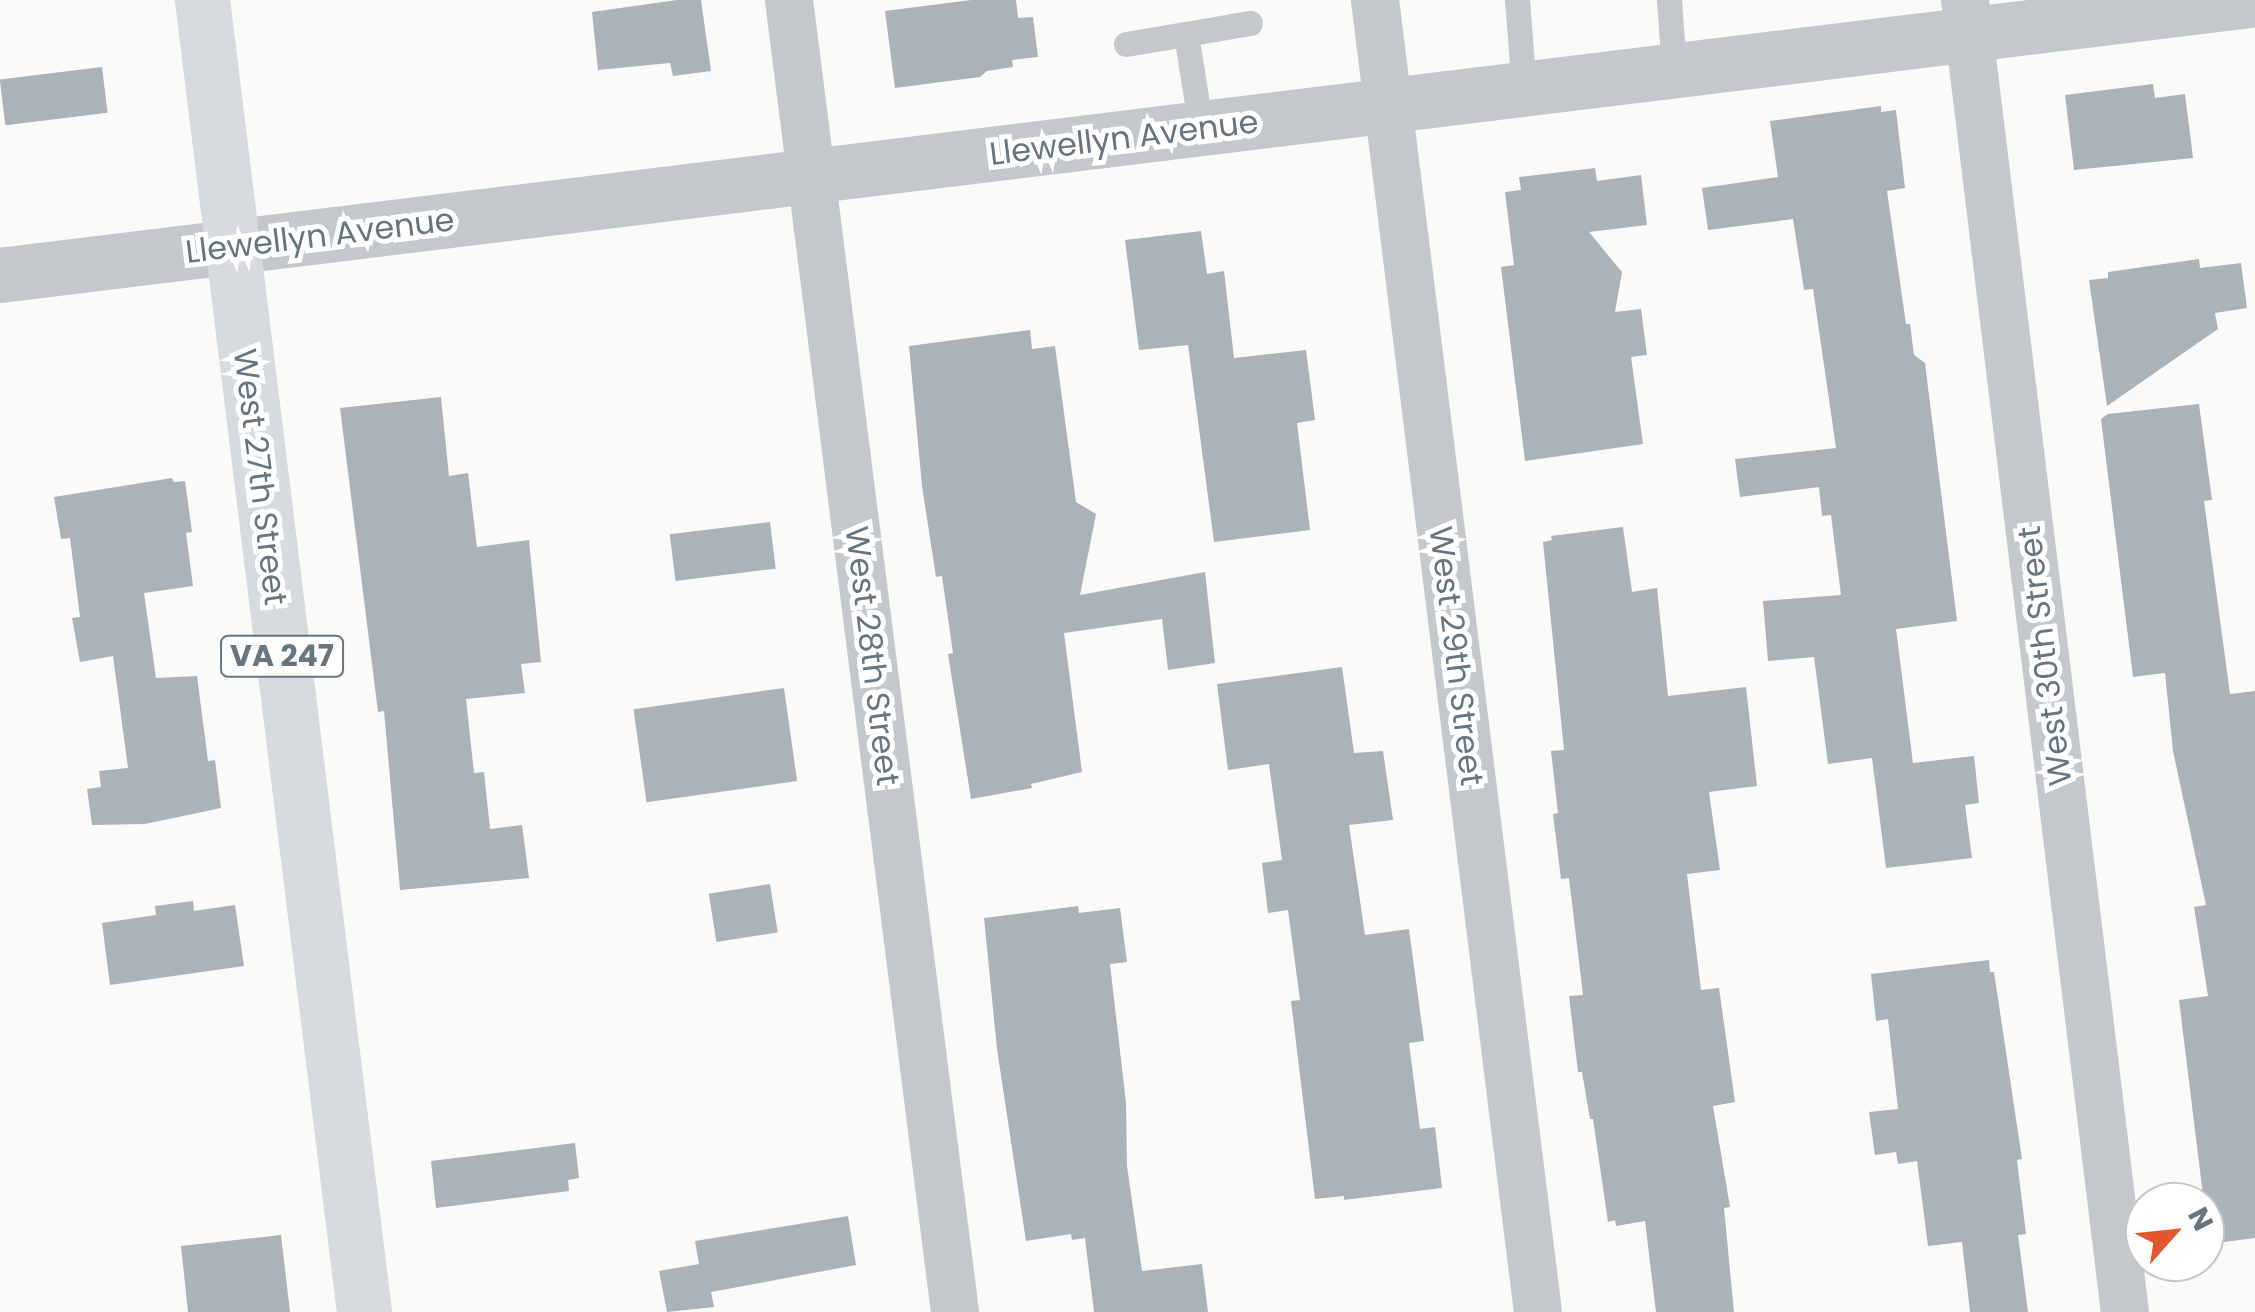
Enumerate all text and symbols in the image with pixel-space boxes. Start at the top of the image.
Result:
street label: Llewellyn Avenue [987,102,1261,174]
street label: Llewellyn Avenue [183,200,457,272]
street label: West 27th Street [225,347,295,607]
street label: West 28th Street [837,524,907,788]
street label: West 29th Street [1421,524,1491,788]
street label: West 30th Street [2010,524,2080,788]
road number: VA 247 [220,631,344,681]
north arrow [2125,1182,2225,1282]
text: N [2178,1201,2223,1237]

